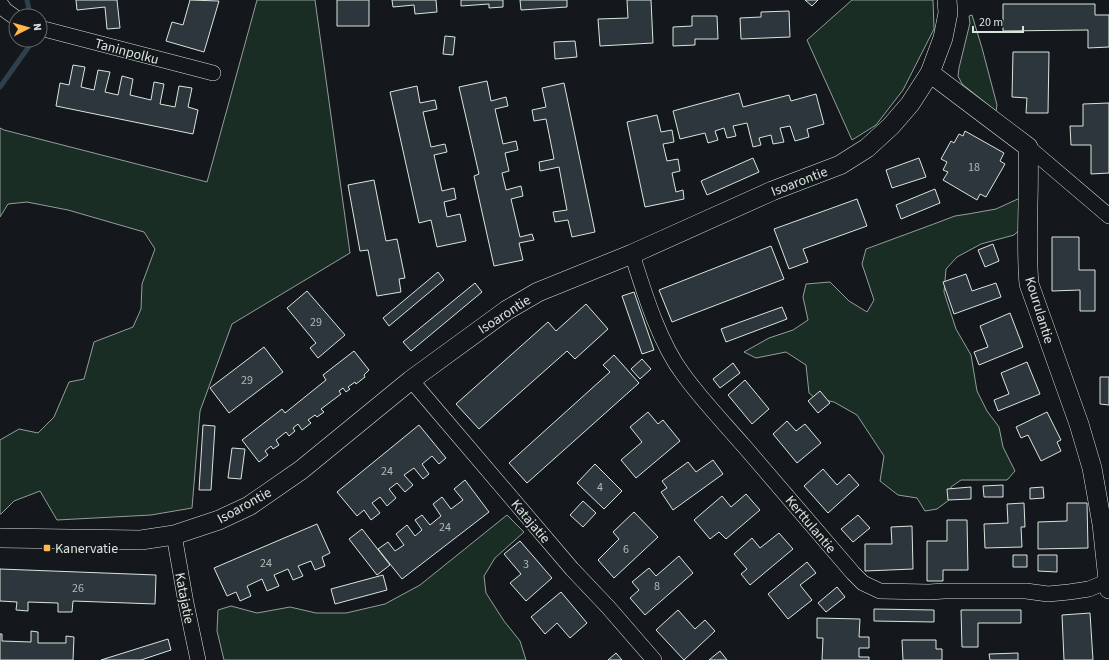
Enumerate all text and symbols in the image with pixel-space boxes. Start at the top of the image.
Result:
north arrow [8,8,48,48]
scale bar [973,8,1023,34]
text: 20 m [979,14,1003,31]
text: N [30,23,45,31]
street label: Taninpolku [92,34,161,70]
house number: 18 [968,159,980,176]
street label: Isoarontie [768,162,831,202]
street label: Kourulantie [1019,274,1059,346]
street label: Isoarontie [474,290,535,339]
house number: 29 [310,314,322,331]
house number: 29 [241,372,253,389]
house number: 24 [381,463,393,480]
house number: 4 [597,479,603,496]
street label: Isoarontie [214,483,275,529]
street label: Kerttulantie [780,491,840,558]
street label: Katajatie [506,495,555,548]
house number: 24 [439,519,451,536]
place label: Kanervatie [55,539,118,559]
house number: 6 [623,541,629,558]
marker: Kanervatie [42,543,52,553]
house number: 24 [260,555,272,572]
house number: 3 [523,556,529,573]
street label: Katajatie [169,571,199,626]
house number: 8 [654,578,660,595]
house number: 26 [72,580,84,597]

